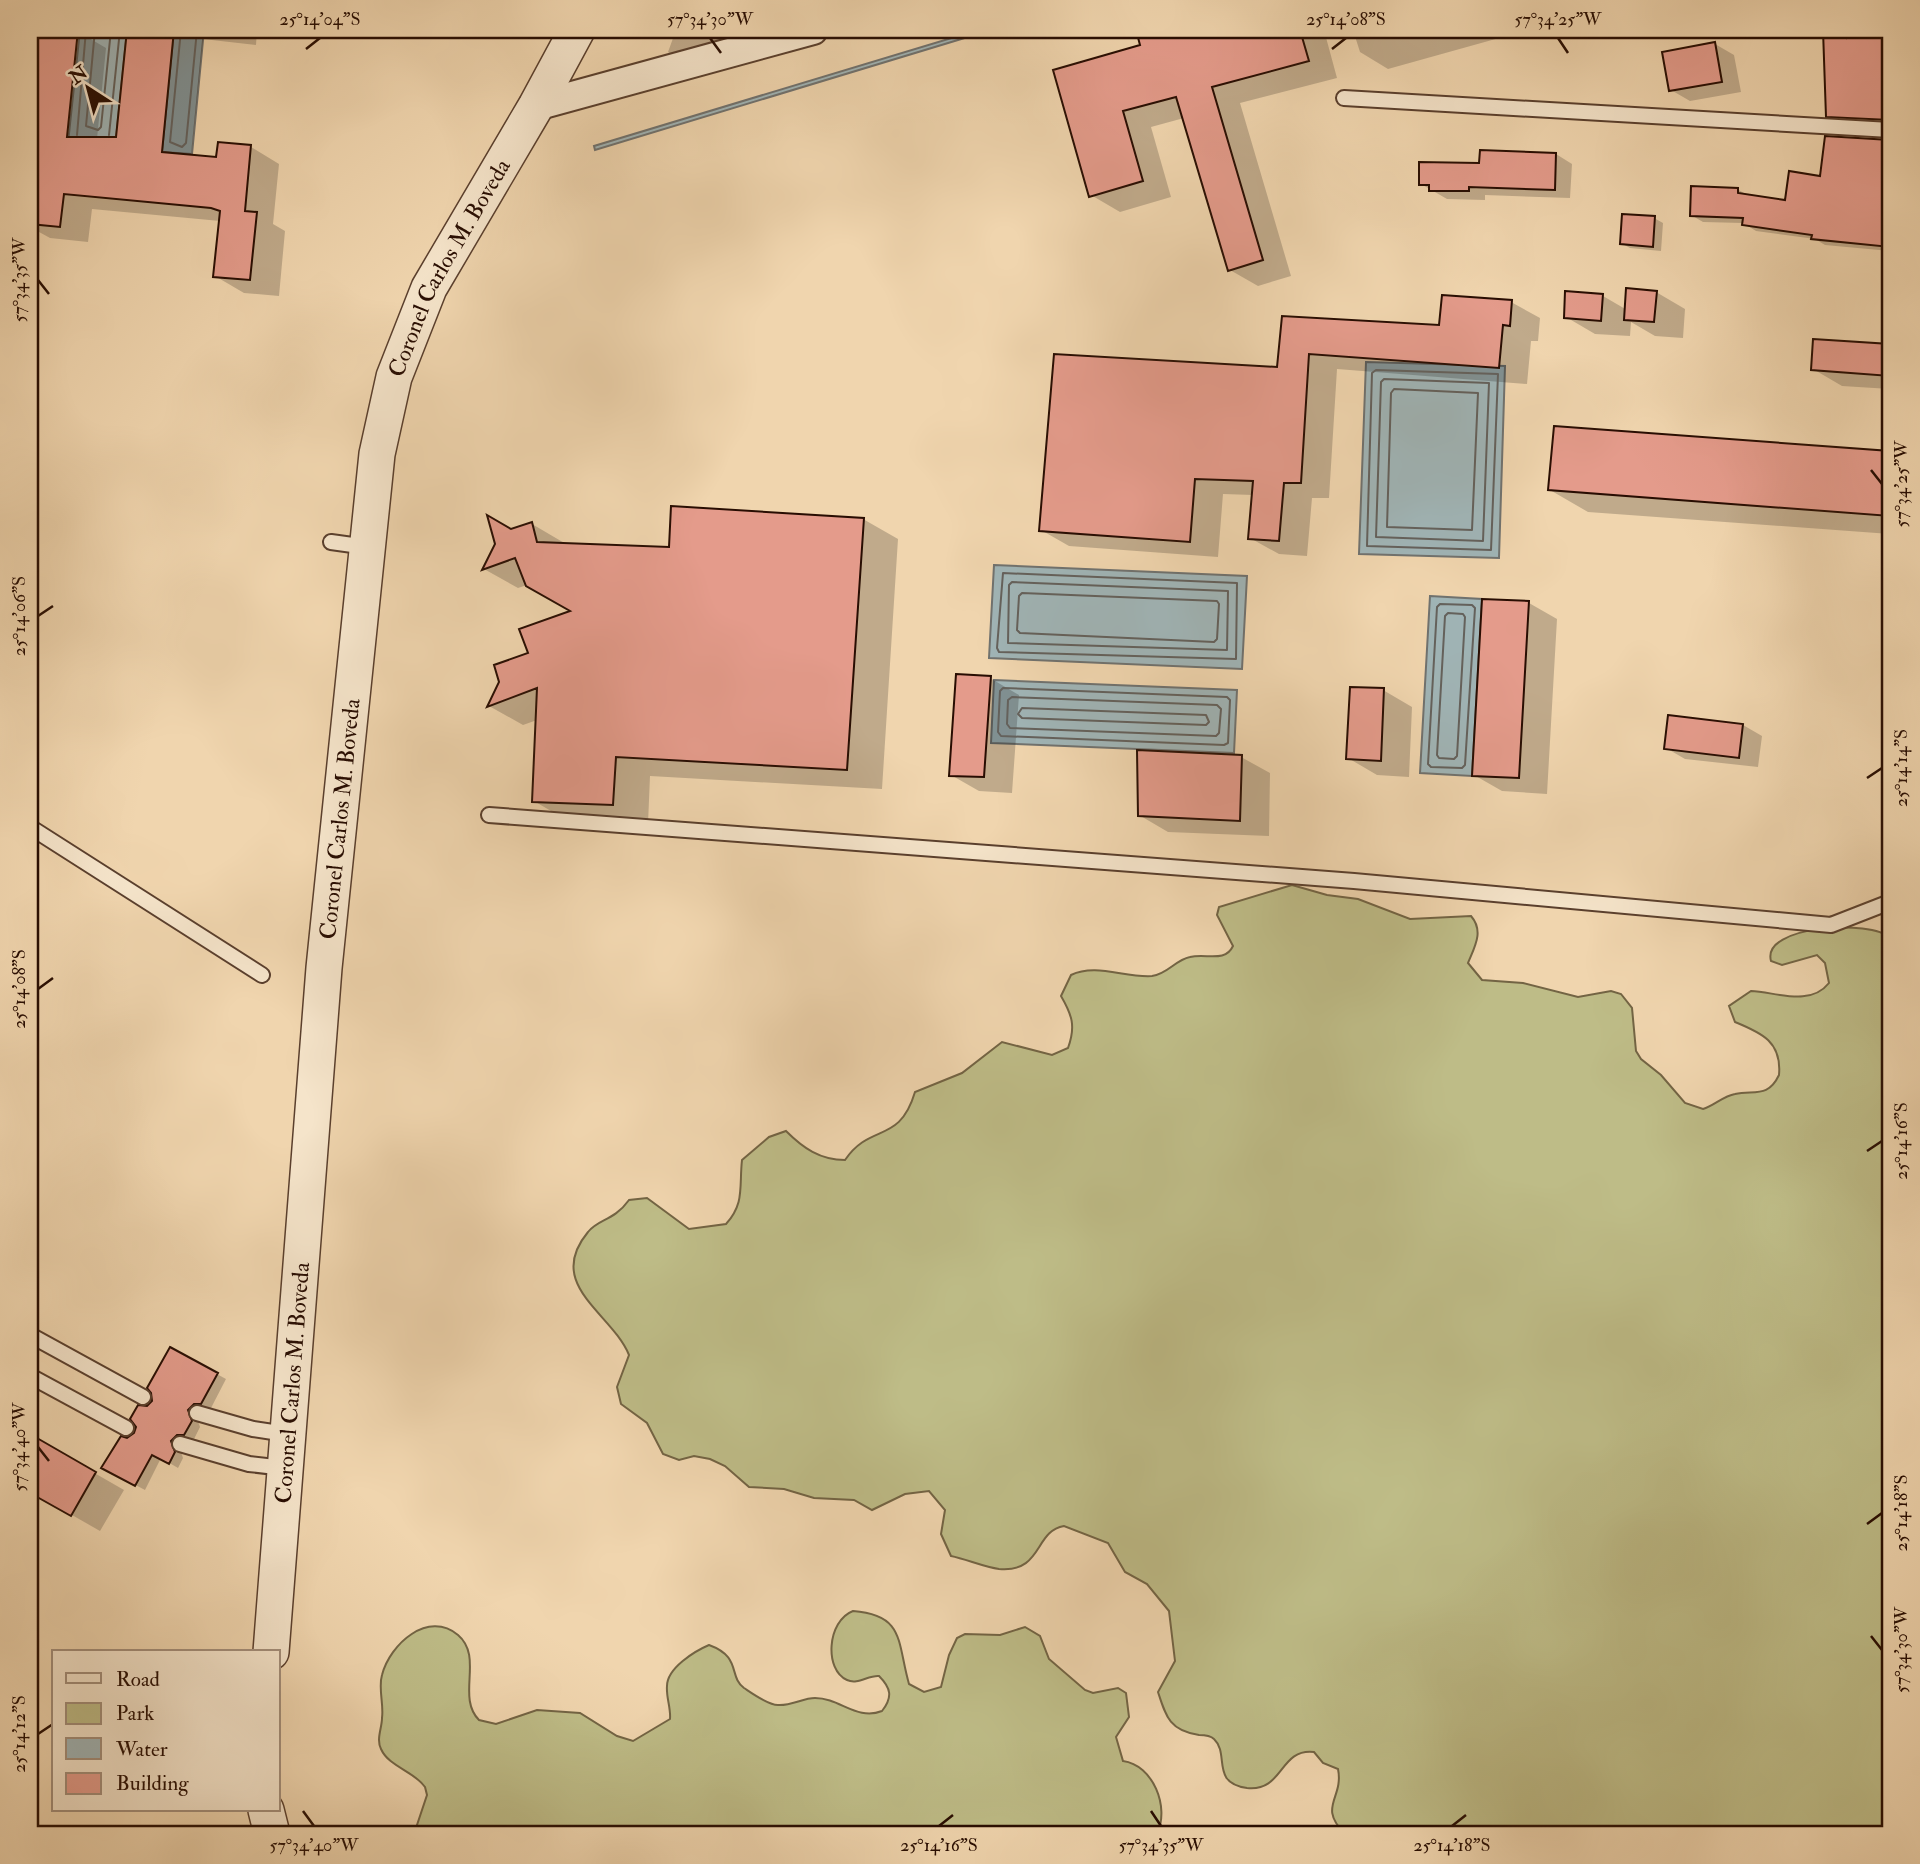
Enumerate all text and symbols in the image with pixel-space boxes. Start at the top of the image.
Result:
text: 25°14'04"S [280,8,360,31]
text: 57°34'30"W [667,8,754,31]
text: 25°14'08"S [1306,8,1386,31]
text: 57°34'25"W [1515,8,1602,31]
north arrow [52,52,122,122]
text: N [64,60,93,90]
street label: Coronel Carlos M. Boveda [381,153,517,381]
text: 57°34'35"W [8,237,31,322]
text: 57°34'25"W [1890,440,1913,527]
text: 25°14'06"S [8,576,31,656]
street label: Coronel Carlos M. Boveda [313,697,366,941]
text: 25°14'14"S [1890,729,1913,807]
text: 25°14'08"S [8,949,31,1029]
text: 25°14'16"S [1890,1102,1913,1180]
street label: Coronel Carlos M. Boveda [268,1261,316,1504]
text: 57°34'40"W [8,1402,31,1491]
text: 25°14'18"S [1890,1475,1913,1551]
text: 57°34'30"W [1890,1606,1913,1693]
legend [52,1650,280,1812]
text: Road [116,1666,161,1693]
text: 25°14'12"S [8,1695,31,1773]
text: Park [116,1700,154,1727]
text: Water [115,1736,168,1763]
text: Building [116,1770,189,1797]
text: 57°34'40"W [270,1834,359,1857]
text: 25°14'16"S [900,1834,978,1857]
text: 57°34'35"W [1119,1834,1204,1857]
text: 25°14'18"S [1414,1834,1490,1857]

